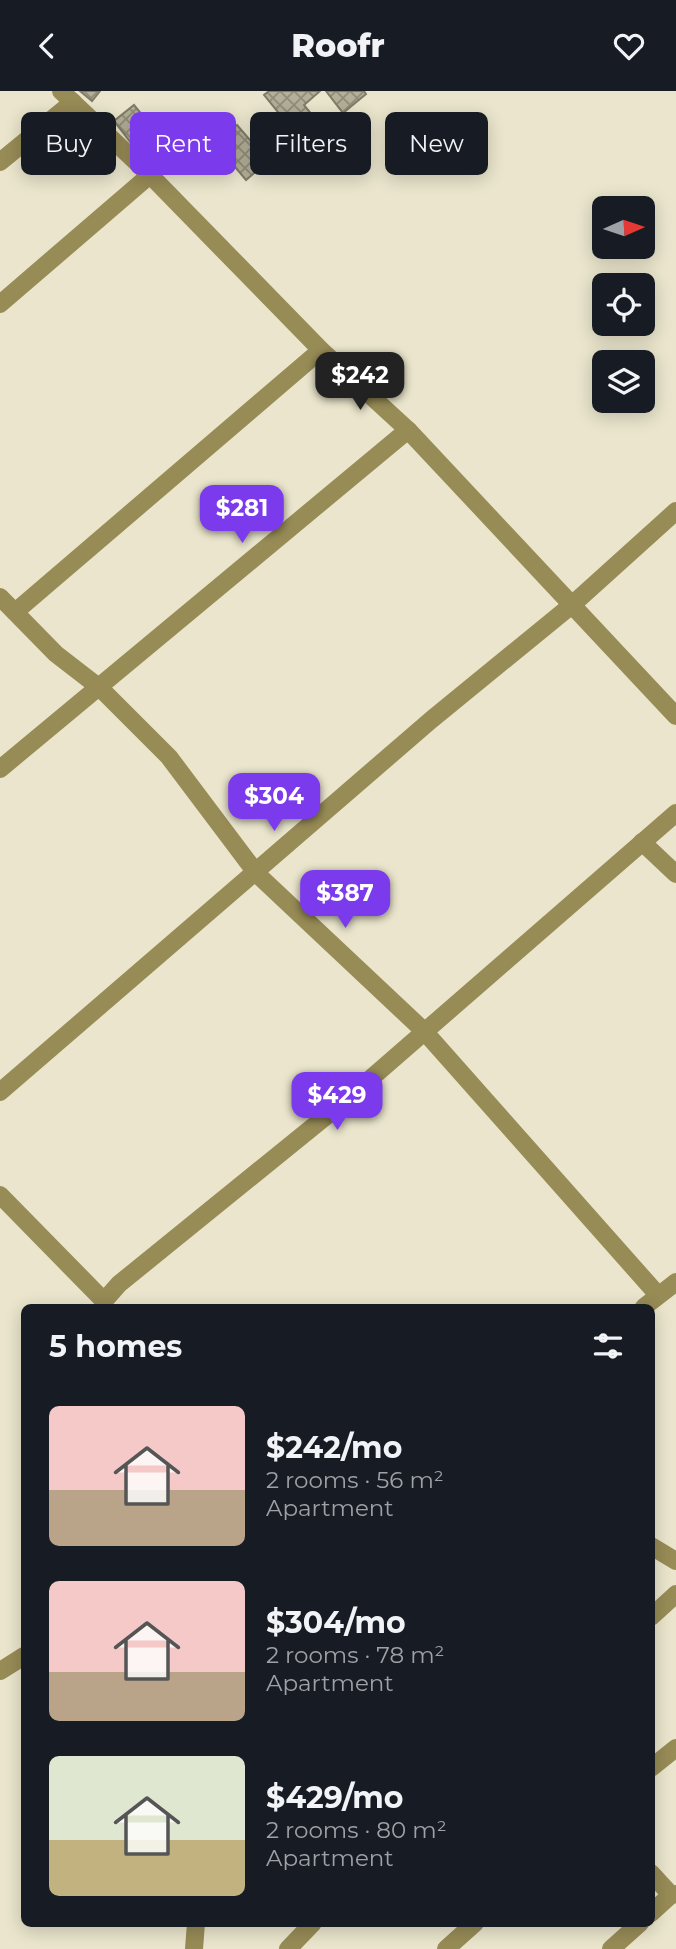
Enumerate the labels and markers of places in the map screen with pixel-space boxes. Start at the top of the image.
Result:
pin: $242 [319,353,401,412]
pin: $281 [201,485,283,545]
pin: $304 [233,773,315,833]
pin: $387 [304,871,386,930]
pin: $429 [296,1073,378,1132]

